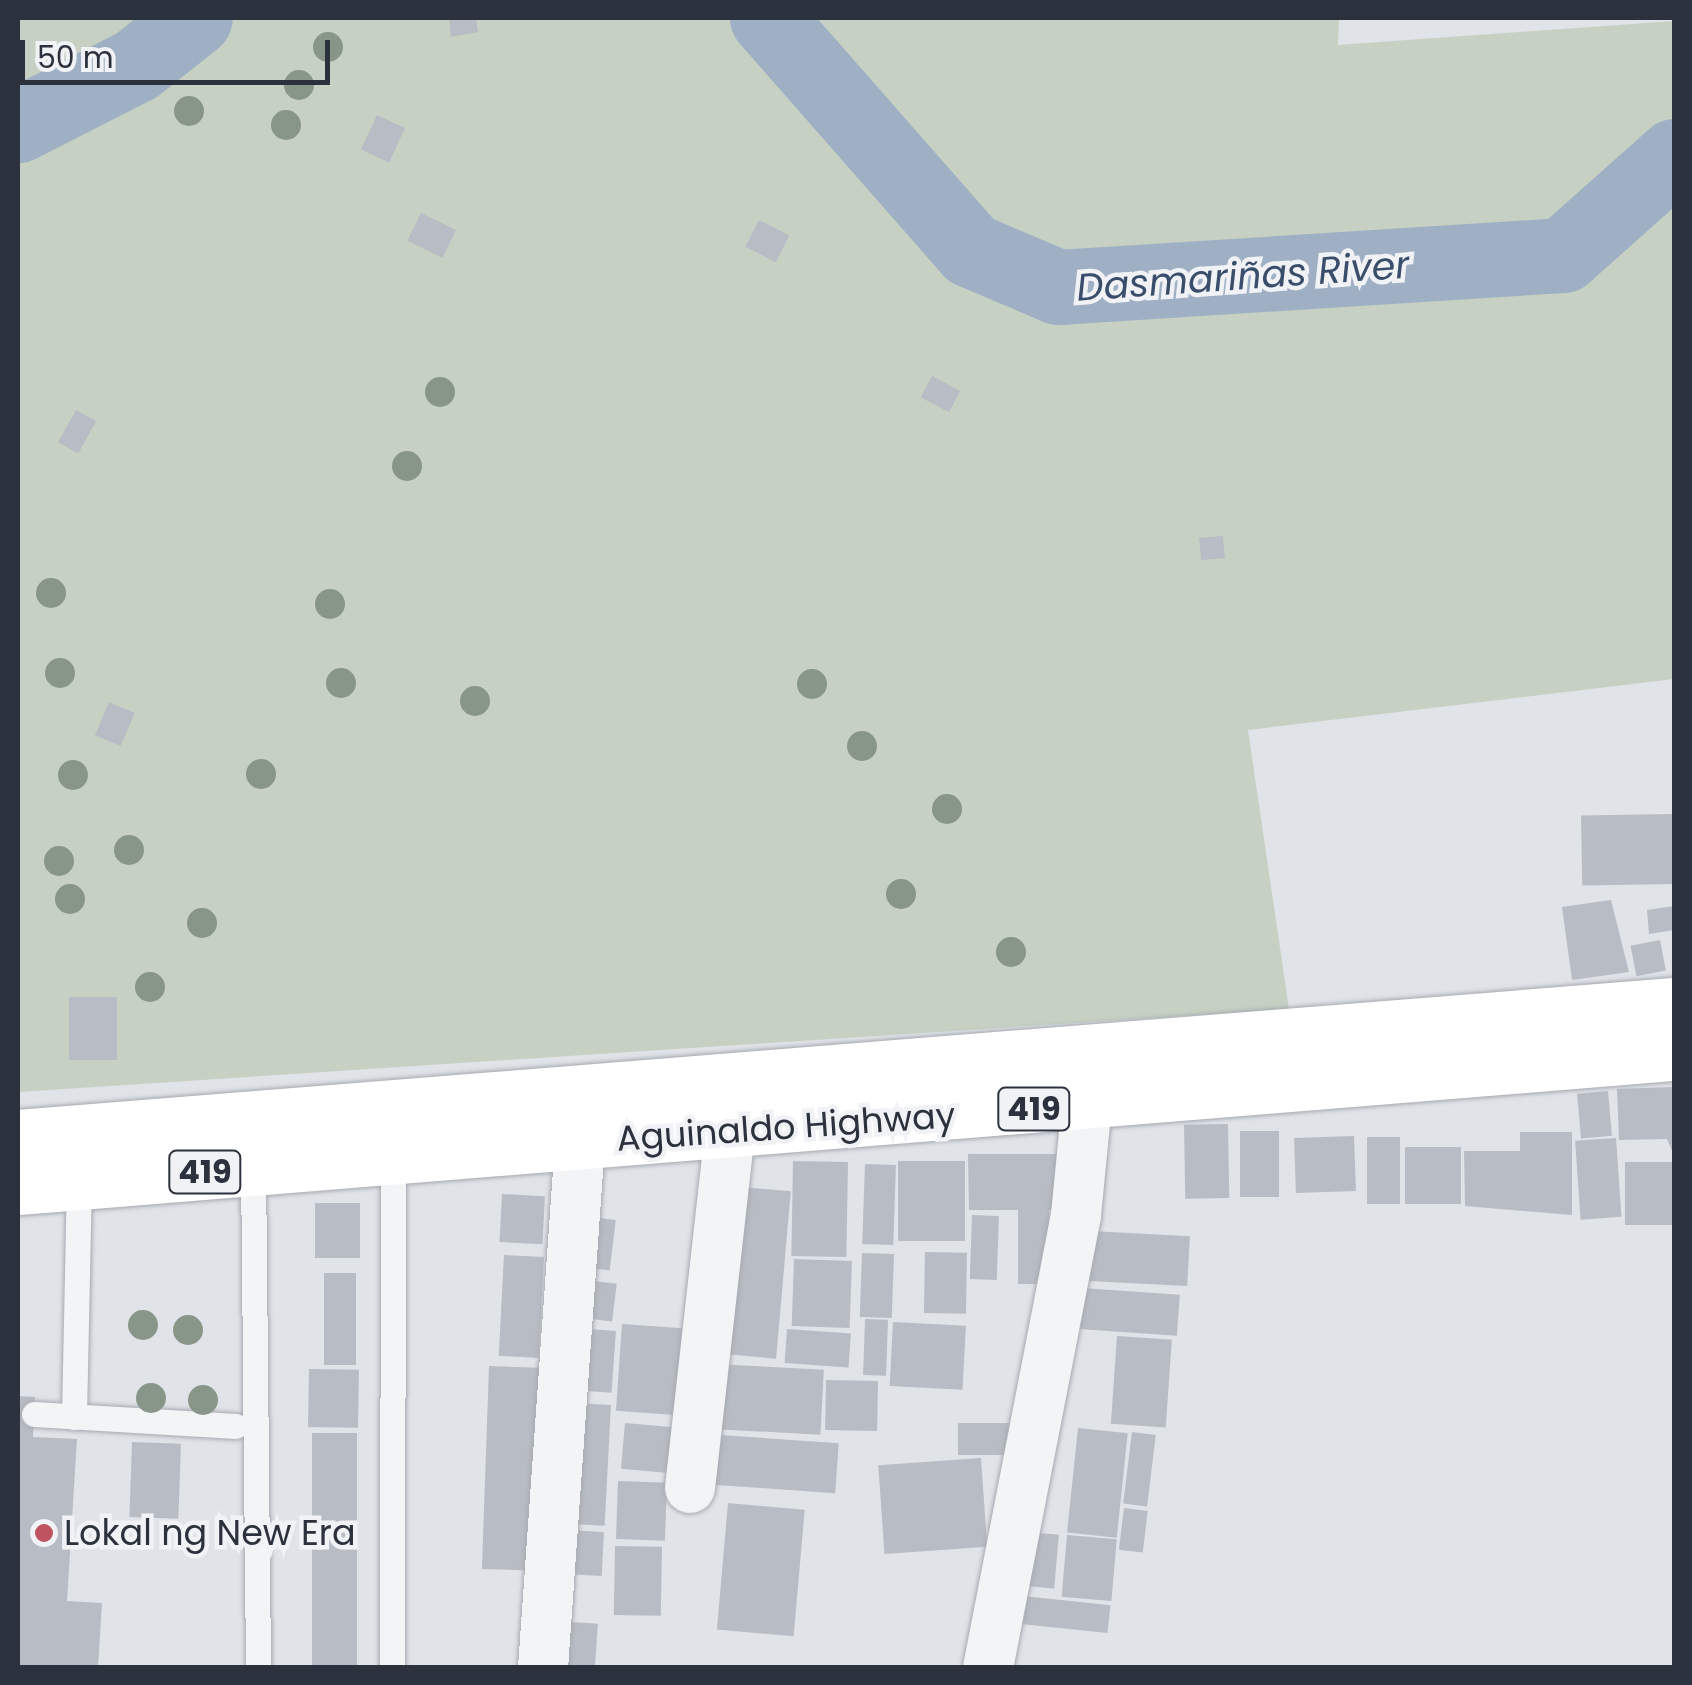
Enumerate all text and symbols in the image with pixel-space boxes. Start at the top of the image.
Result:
scale bar [25,20,335,82]
text: 50 m [37,36,114,79]
water label: Dasmariñas River [1075,242,1411,310]
road number: 419 [996,1082,1072,1136]
street label: Aguinaldo Highway [615,1094,957,1160]
road number: 419 [168,1145,242,1199]
place label: Lokal ng New Era [64,1512,356,1554]
marker: Lokal ng New Era [33,1522,55,1544]

